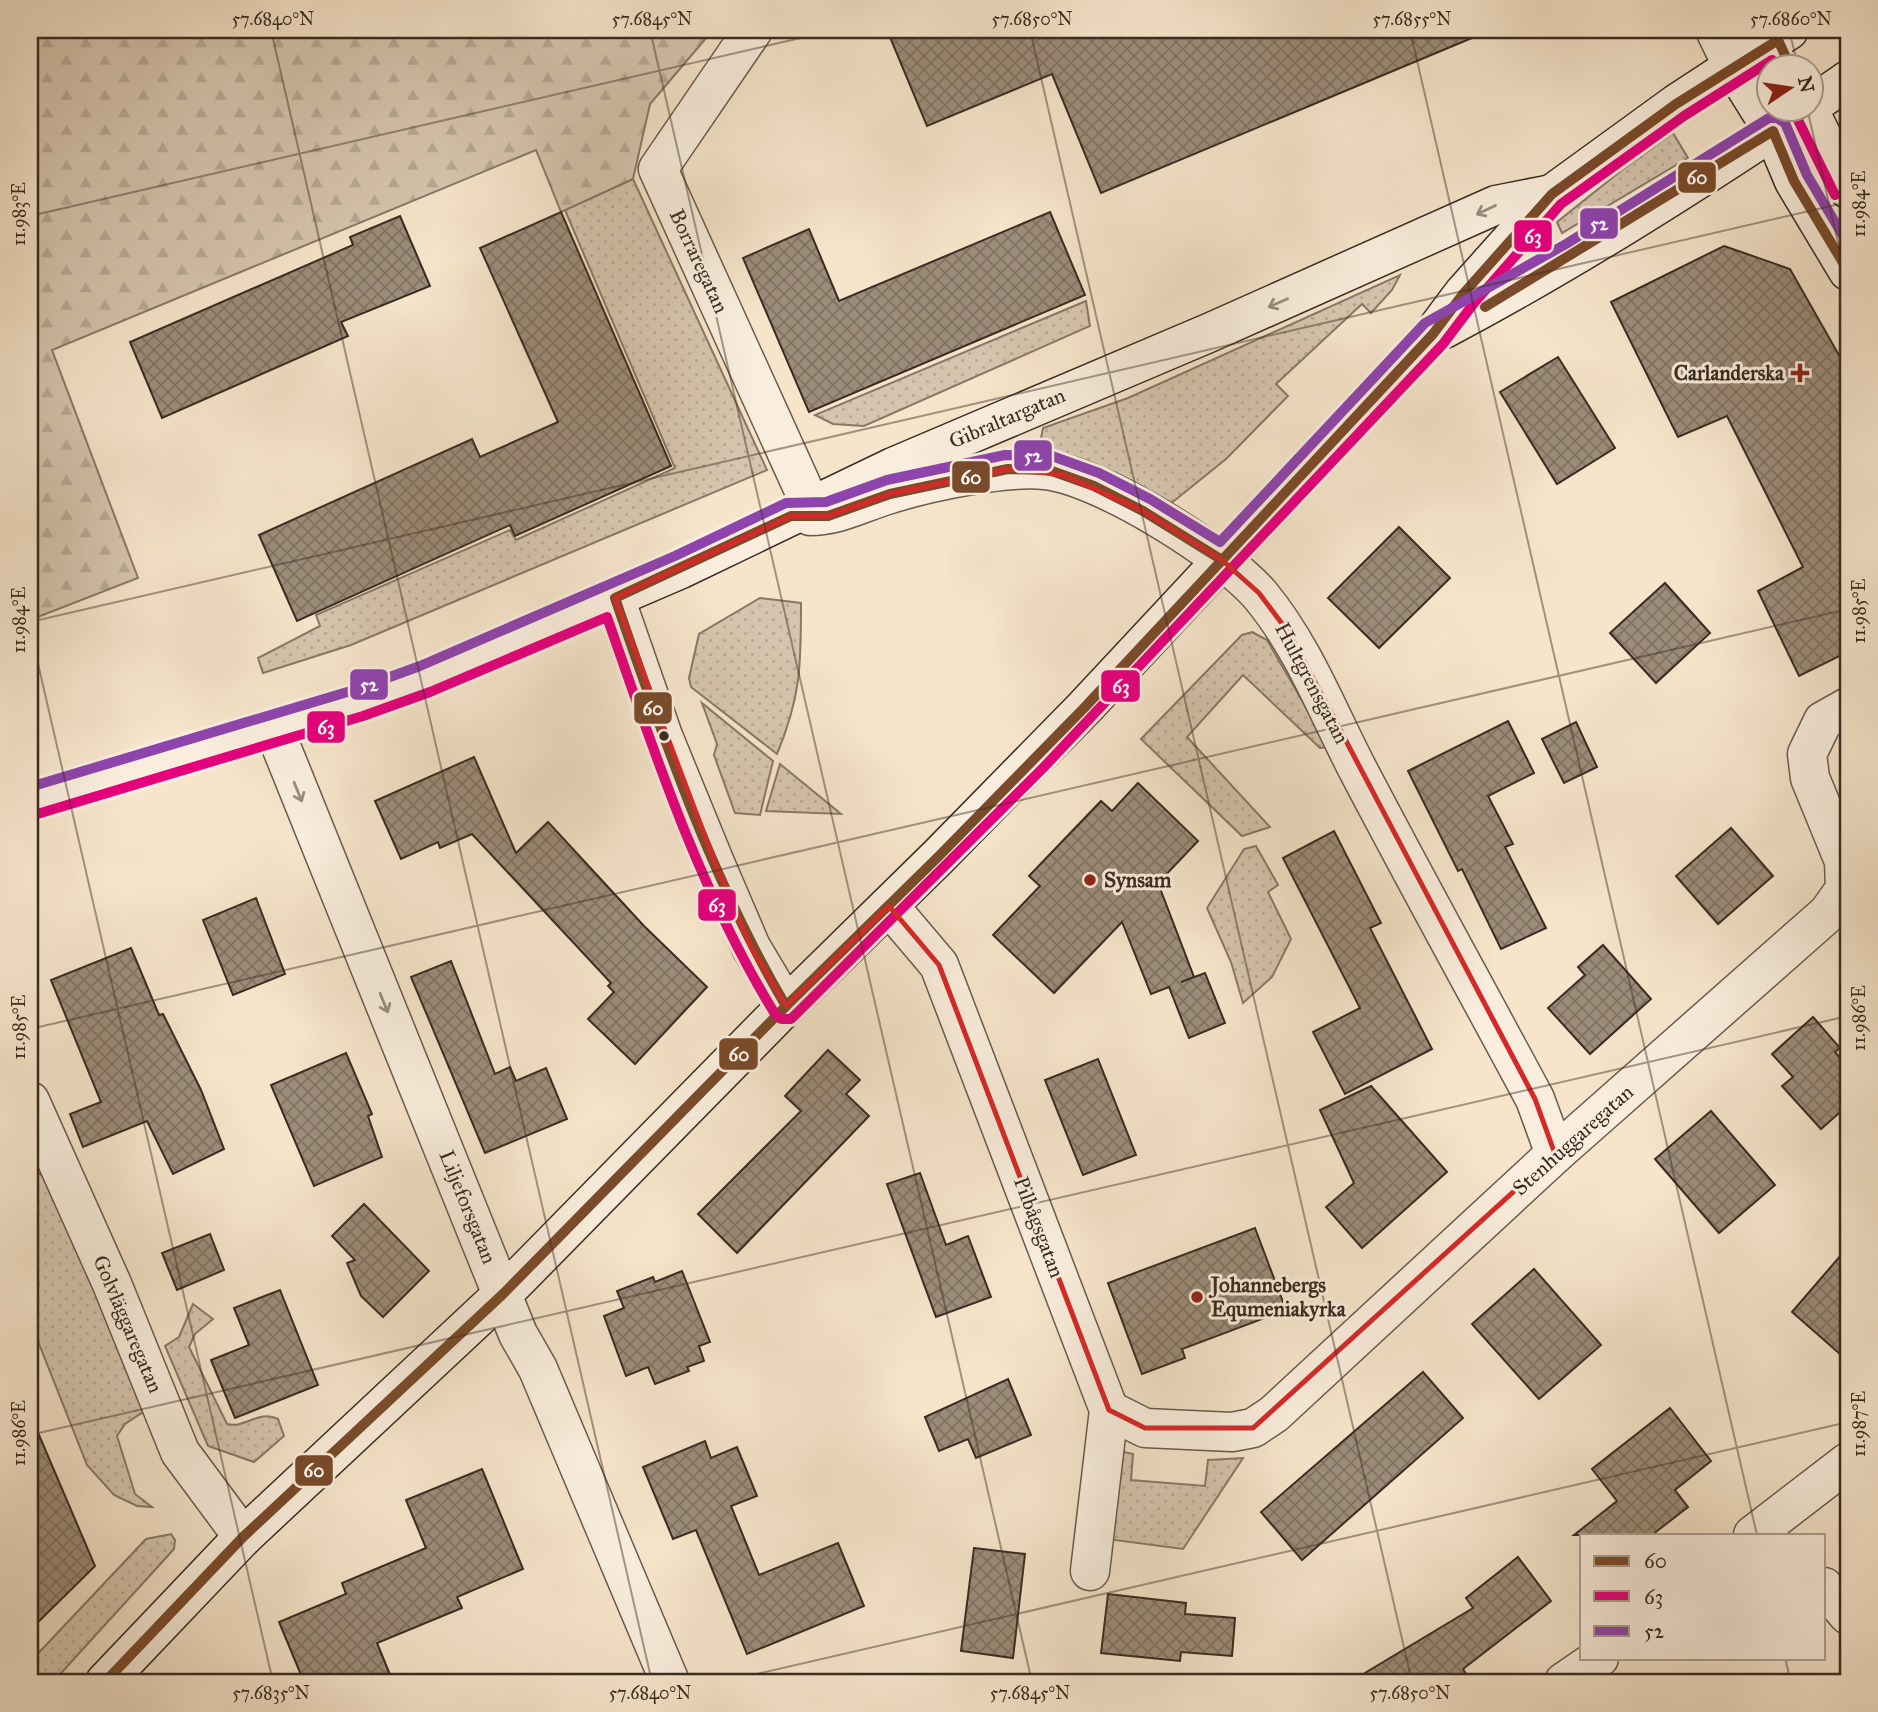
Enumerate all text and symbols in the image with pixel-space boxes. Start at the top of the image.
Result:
text: 57.6840°N [232,8,314,30]
text: 57.6845°N [612,8,692,30]
text: 57.6850°N [992,8,1072,30]
text: 57.6855°N [1373,8,1451,30]
text: 57.6860°N [1750,8,1832,30]
north arrow [1756,52,1826,122]
text: N [1793,74,1819,95]
line badge: 60 [1677,161,1717,194]
text: 60 [1687,166,1707,189]
text: 11.984°E [1848,171,1870,237]
text: 11.983°E [8,182,30,246]
one-way arrow [1475,204,1497,217]
street label: Borraregatan [664,205,734,317]
line badge: 52 [1579,207,1619,240]
text: 52 [1590,212,1609,235]
line badge: 63 [1513,219,1553,253]
text: 63 [1524,225,1542,249]
one-way arrow [1268,297,1289,310]
place label: Carlanderska [1674,360,1785,386]
marker: Carlanderska [1790,363,1810,383]
street label: Gibraltargatan [945,382,1069,454]
line badge: 52 [1013,439,1053,472]
text: 52 [1024,444,1043,467]
line badge: 60 [951,460,991,494]
text: 60 [961,466,981,489]
text: 11.985°E [1848,578,1870,643]
text: 11.984°E [8,587,30,653]
street label: Hultgrensgatan [1269,618,1355,748]
line badge: 52 [349,668,389,701]
line badge: 63 [1100,669,1141,703]
text: 52 [360,673,379,696]
text: 63 [1112,675,1130,699]
line badge: 60 [633,691,673,725]
text: 60 [643,697,663,720]
line badge: 63 [306,710,346,744]
text: 63 [317,716,335,740]
unlabelled marker [657,729,671,743]
one-way arrow [292,781,305,803]
place label: Synsam [1104,867,1172,893]
marker: Synsam [1082,872,1098,888]
line badge: 63 [697,888,737,922]
text: 63 [708,894,726,918]
text: 11.986°E [1848,985,1870,1051]
one-way arrow [379,991,392,1013]
text: 11.985°E [8,994,30,1059]
line badge: 60 [718,1037,759,1071]
text: 60 [729,1043,749,1066]
street label: Stenhuggaregatan [1507,1079,1639,1201]
street label: Liljeforsgatan [433,1146,503,1268]
street label: Pilbågsgatan [1008,1173,1070,1281]
street label: Golvläggaregatan [87,1251,169,1397]
place label: Johannebergs Equmeniakyrka [1208,1272,1347,1322]
marker: Johannebergs Equmeniakyrka [1189,1289,1205,1305]
text: 11.987°E [1848,1391,1870,1457]
text: 11.986°E [8,1400,30,1466]
line badge: 60 [294,1454,334,1487]
text: 60 [304,1459,324,1482]
legend [1580,1534,1826,1660]
text: 60 [1644,1548,1667,1574]
text: 63 [1644,1584,1663,1610]
text: 52 [1644,1618,1665,1644]
text: 57.6835°N [232,1682,310,1704]
text: 57.6840°N [609,1682,691,1704]
text: 57.6845°N [990,1682,1070,1704]
text: 57.6850°N [1370,1682,1450,1704]

